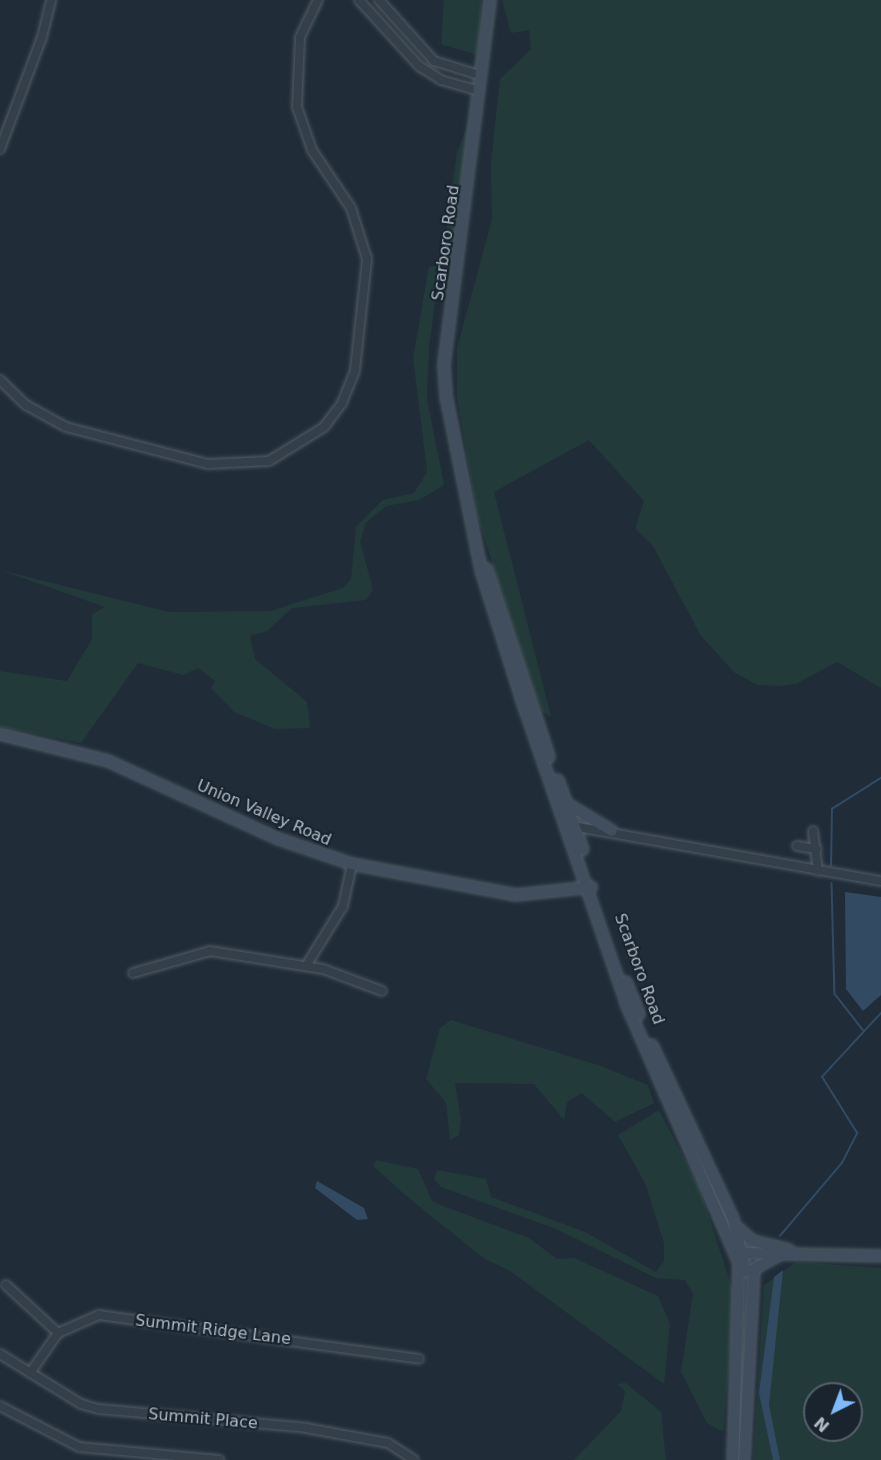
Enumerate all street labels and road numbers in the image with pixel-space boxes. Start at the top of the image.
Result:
street label: Scarboro Road [428,184,464,302]
street label: Union Valley Road [194,776,334,850]
street label: Scarboro Road [610,911,668,1027]
street label: Summit Ridge Lane [134,1311,292,1349]
street label: Summit Place [147,1405,259,1433]

